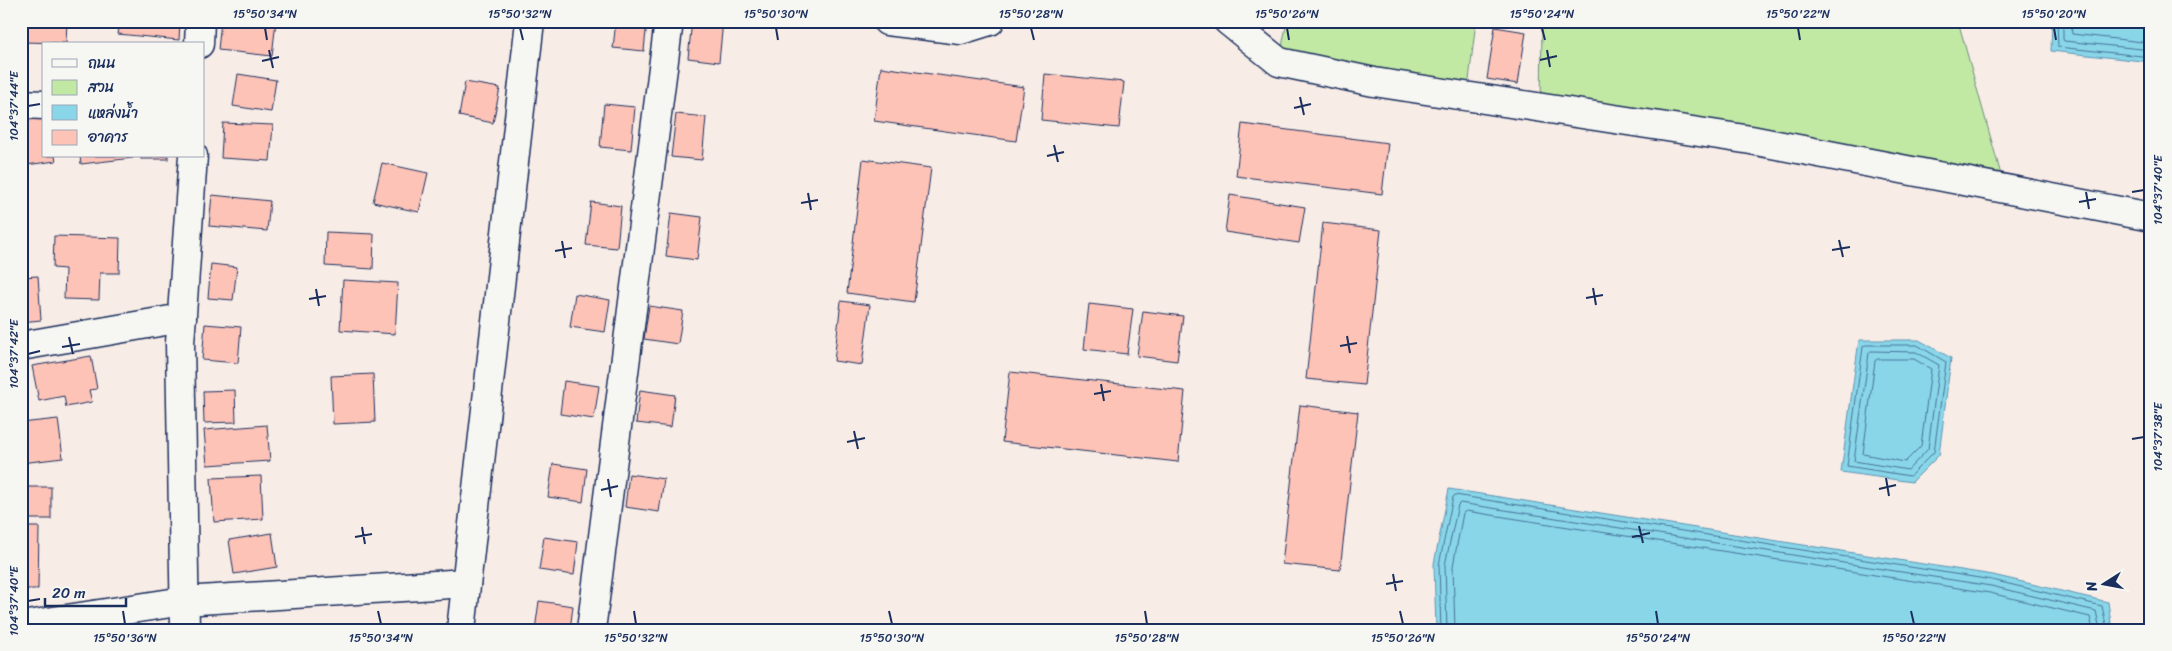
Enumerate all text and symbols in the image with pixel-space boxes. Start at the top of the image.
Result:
text: 15°50'34"N [233,3,298,25]
text: 15°50'32"N [488,3,553,25]
text: 15°50'30"N [744,3,809,25]
text: 15°50'28"N [999,3,1064,25]
text: 15°50'26"N [1255,3,1320,25]
text: 15°50'24"N [1510,3,1575,25]
text: 15°50'22"N [1766,3,1831,25]
text: 15°50'20"N [2022,3,2087,25]
legend [42,42,205,158]
text: ถนน [88,50,116,76]
text: 104°37'44"E [3,70,25,141]
text: สวน [87,74,114,100]
text: แหล่งน้ำ [88,100,138,126]
text: อาคาร [87,124,129,150]
text: 104°37'40"E [2147,154,2169,225]
text: 104°37'42"E [3,318,25,389]
text: 104°37'38"E [2147,401,2169,471]
north arrow [2080,558,2130,608]
text: 104°37'40"E [3,565,25,636]
scale bar [45,576,126,608]
text: N [2078,579,2105,595]
text: 20 m [52,580,86,606]
text: 15°50'36"N [93,627,158,649]
text: 15°50'34"N [349,627,414,649]
text: 15°50'32"N [604,627,669,649]
text: 15°50'30"N [860,627,925,649]
text: 15°50'28"N [1115,627,1180,649]
text: 15°50'26"N [1371,627,1436,649]
text: 15°50'24"N [1626,627,1691,649]
text: 15°50'22"N [1882,627,1947,649]

